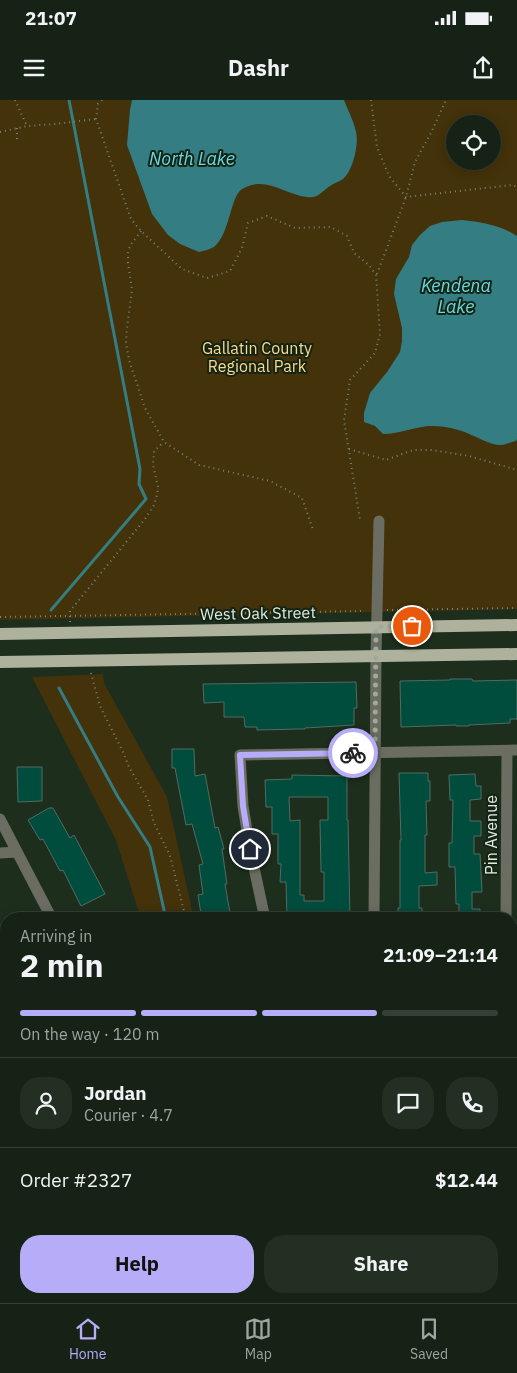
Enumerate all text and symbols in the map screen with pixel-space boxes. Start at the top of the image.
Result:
text: 21:07 [25,6,77,30]
text: Dashr [228,53,289,82]
icon: menu [20,54,48,82]
icon: share [469,54,497,82]
map controls [446,115,501,170]
button: locate [446,115,501,170]
water label: North Lake [149,147,235,170]
water label: Kendena Lake [421,274,491,318]
park label: Gallatin County Regional Park [202,338,312,376]
street label: West Oak Street [200,602,316,624]
pin [391,605,433,647]
icon: bag [398,612,426,640]
courier [328,728,378,778]
icon: bike [339,739,367,767]
street label: Pin Avenue [481,795,501,875]
pin [229,828,271,870]
icon: home [236,835,264,863]
text: Arriving in [20,926,92,946]
text: 21:09–21:14 [383,943,498,967]
text: 2 min [20,944,104,986]
text: On the way · 120 m [20,1024,159,1044]
button: person [20,1077,72,1129]
button: chat [382,1077,434,1129]
button: phone [446,1077,498,1129]
text: Jordan [84,1081,147,1105]
text: Courier · 4.7 [84,1105,173,1125]
text: Order #2327 [20,1168,132,1192]
text: $12.44 [435,1168,498,1192]
button: Help [20,1235,254,1293]
button: Share [264,1235,498,1293]
tab: Home [69,1315,107,1363]
tab: Map [244,1315,272,1363]
tab: Saved [410,1315,448,1363]

